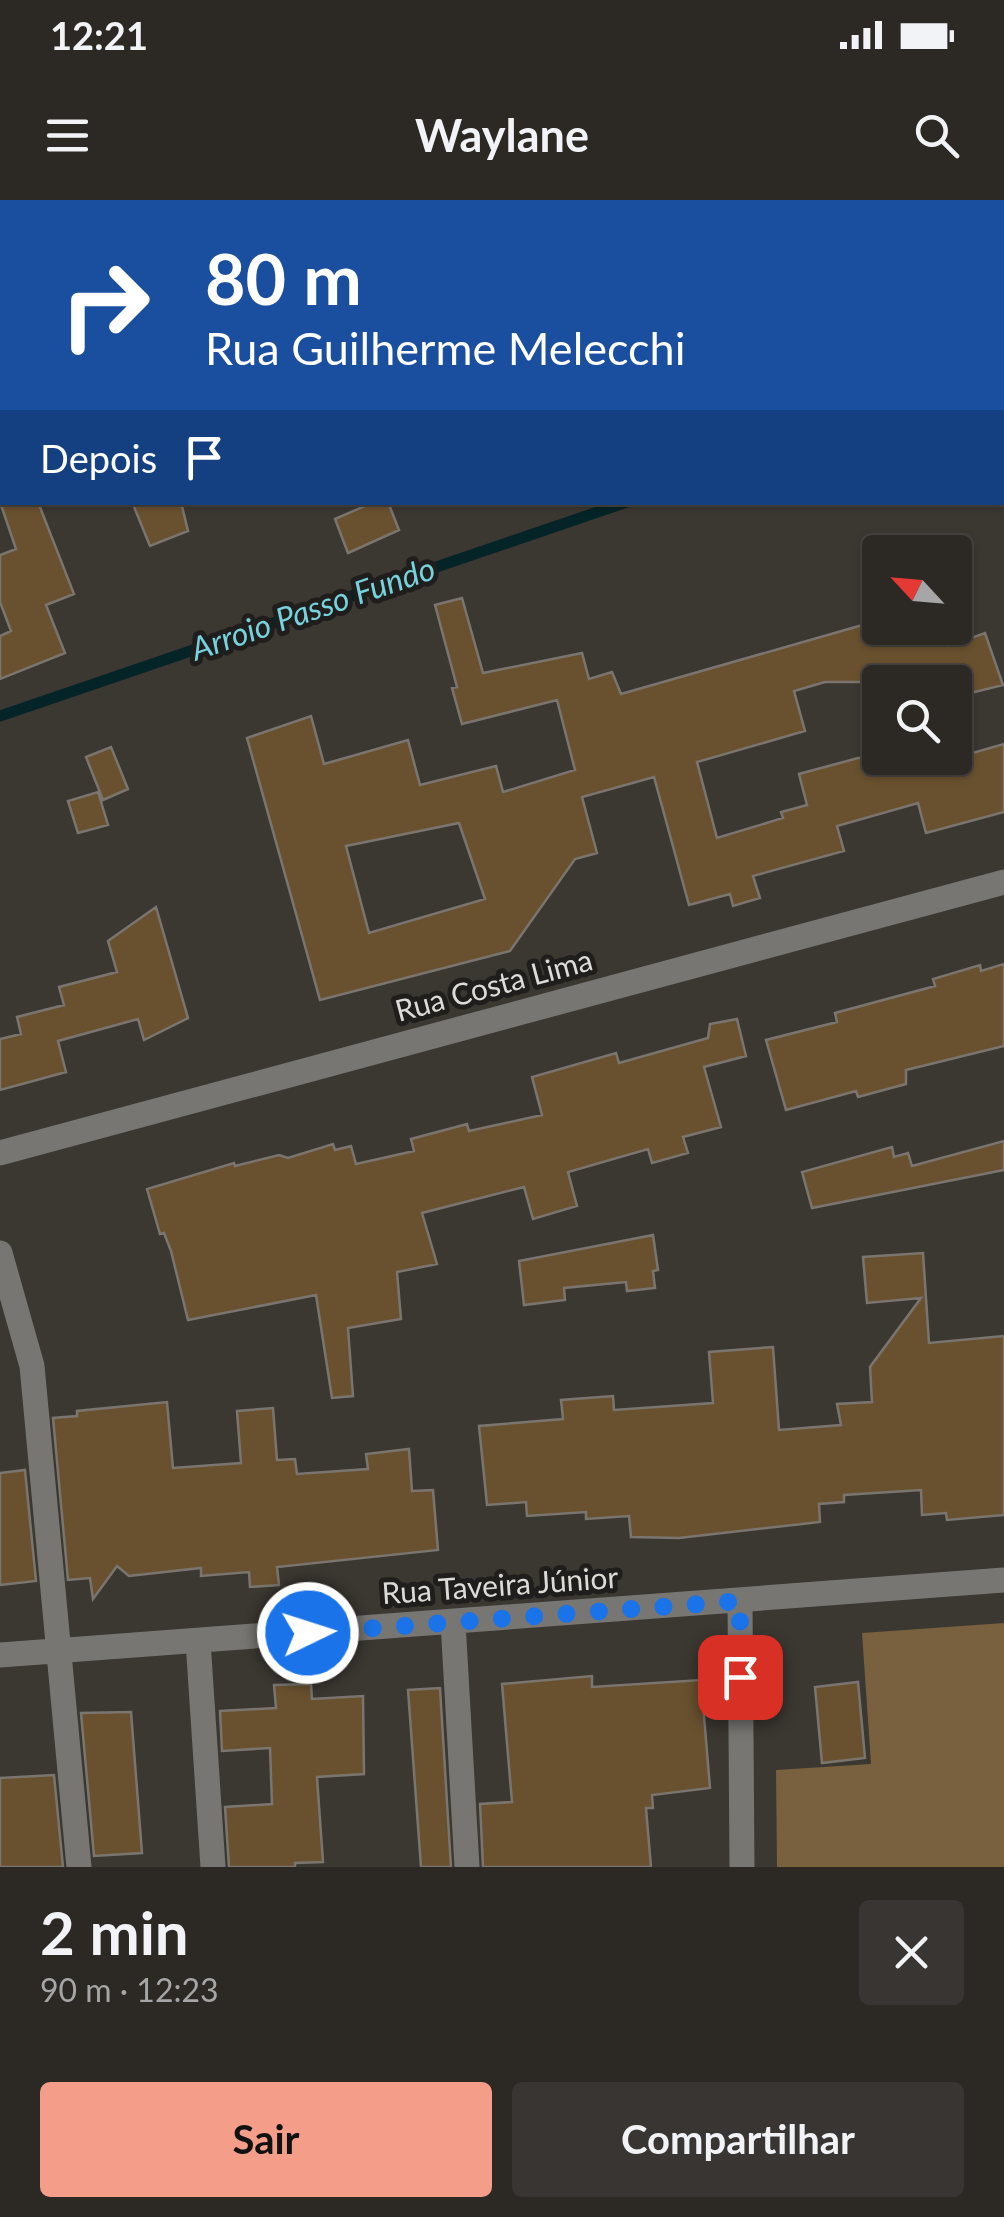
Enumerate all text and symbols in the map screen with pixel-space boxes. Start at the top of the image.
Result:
text: 12:21 [50,12,148,58]
icon: menu [40,108,95,163]
text: Waylane [415,108,589,162]
icon: search [909,108,964,163]
text: 80 m [205,236,362,320]
icon: right [40,240,170,370]
text: Rua Guilherme Melecchi [205,321,686,375]
icon: arrive [177,430,232,485]
text: Depois [40,435,157,481]
north arrow [862,535,972,645]
map controls [862,535,972,775]
water label: Arroio Passo Fundo [183,548,440,668]
button: search [862,665,972,775]
street label: Rua Costa Lima [391,940,596,1028]
street label: Rua Taveira Júnior [380,1558,619,1610]
position arrow [256,1581,360,1685]
pin [698,1635,783,1720]
icon: arrive [713,1650,768,1705]
text: 2 min [40,1896,189,1968]
button: close [859,1900,964,2005]
text: 90 m · 12:23 [40,1970,219,2009]
button: Sair [40,2082,492,2197]
button: Compartilhar [512,2082,964,2197]

